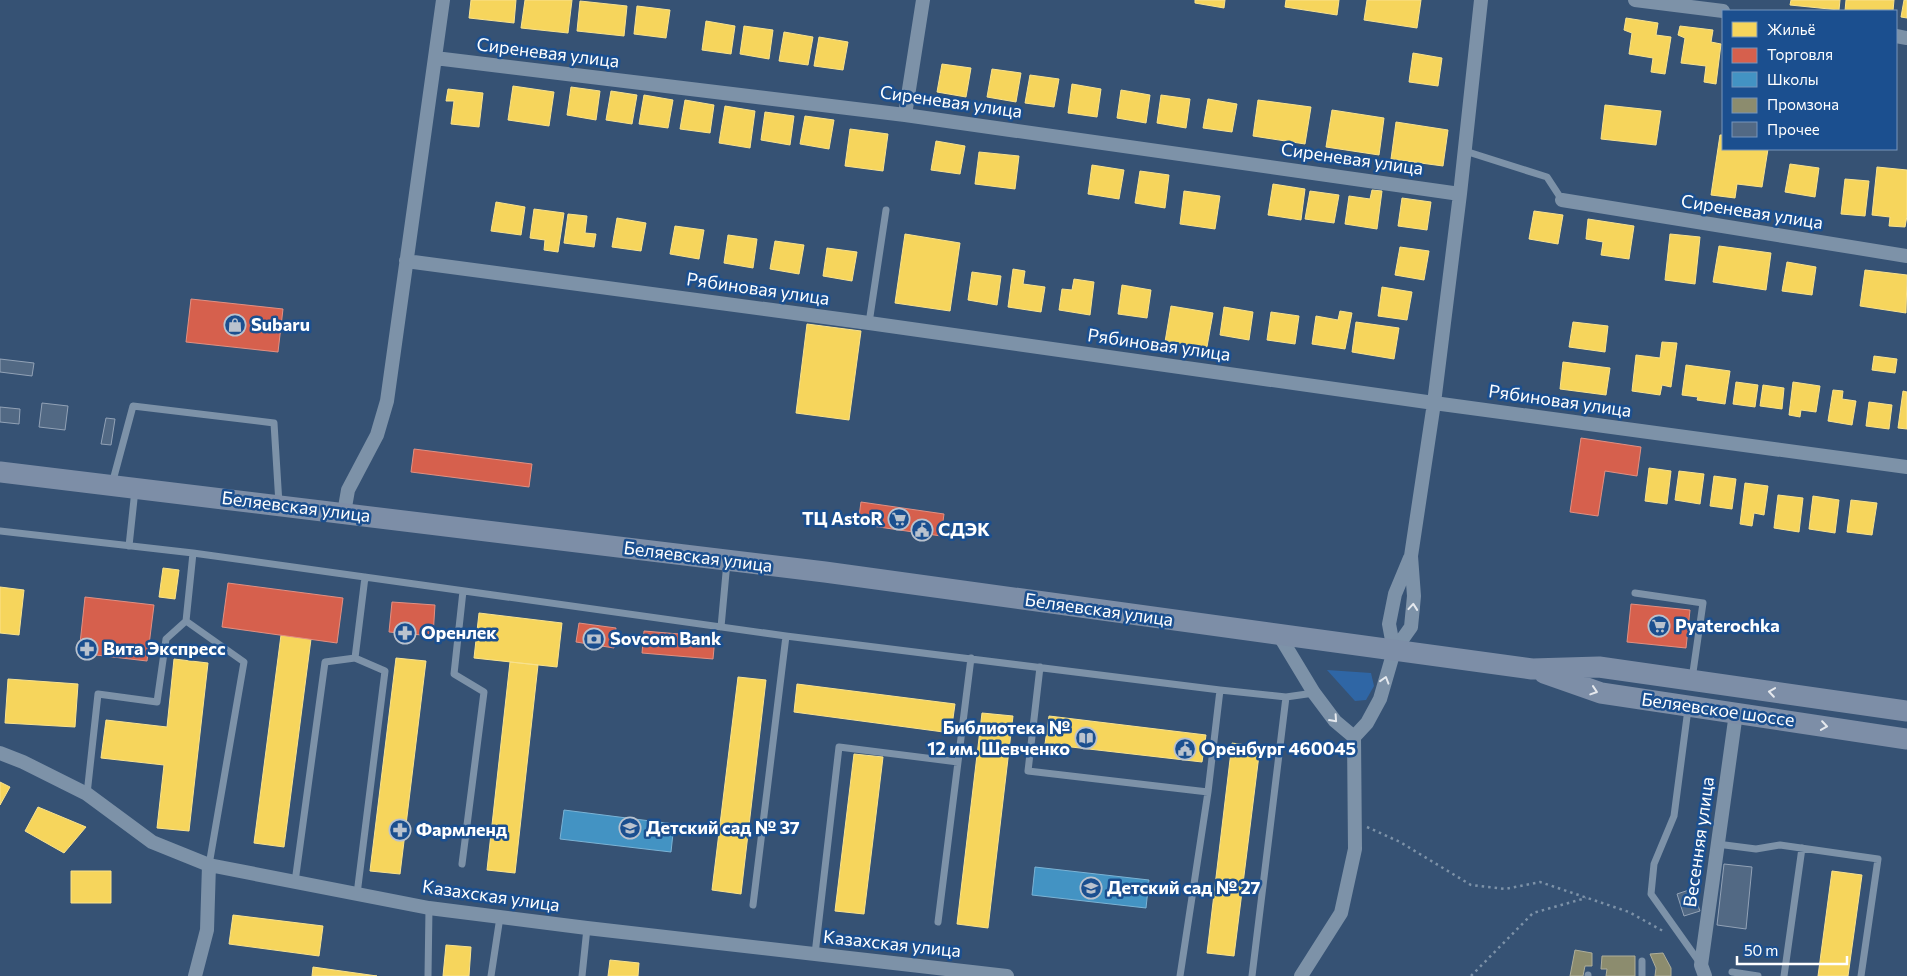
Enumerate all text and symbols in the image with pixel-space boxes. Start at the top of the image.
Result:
legend [1722,10,1897,150]
text: Жильё [1767,20,1815,38]
street label: Сиреневая улица [476,32,621,72]
text: Торговля [1767,45,1833,63]
text: Школы [1767,70,1819,88]
street label: Сиреневая улица [879,80,1024,122]
text: Промзона [1767,95,1839,113]
text: Прочее [1767,120,1820,138]
street label: Сиреневая улица [1280,137,1425,179]
street label: Сиреневая улица [1680,189,1825,233]
street label: Рябиновая улица [685,267,831,309]
shop icon: Subaru [223,313,247,337]
place label: Subaru [251,313,310,335]
street label: Рябиновая улица [1086,323,1232,365]
street label: Рябиновая улица [1487,379,1633,421]
street label: Беляевская улица [220,486,372,526]
place label: ТЦ AstoR [802,507,884,529]
supermarket icon: ТЦ AstoR [887,507,911,531]
public building icon: СДЭК [910,518,934,542]
place label: СДЭК [938,518,990,540]
street label: Беляевская улица [622,536,774,576]
street label: Беляевская улица [1023,588,1175,630]
one-way arrow [1407,603,1418,611]
supermarket icon: Pyaterochka [1647,614,1671,638]
place label: Pyaterochka [1675,614,1780,636]
pharmacy icon: Оренлек [393,621,417,645]
place label: Оренлек [421,621,497,643]
bank icon: Sovcom Bank [582,627,606,651]
place label: Sovcom Bank [610,627,722,649]
pharmacy icon: Вита Экспресс [75,637,99,661]
place label: Вита Экспресс [103,637,226,659]
one-way arrow [1380,677,1390,685]
one-way arrow [1590,685,1598,695]
street label: Беляевское шоссе [1640,687,1796,731]
one-way arrow [1768,687,1776,698]
one-way arrow [1328,714,1337,723]
place label: Библиотека № 12 им. Шевченко [927,716,1070,759]
one-way arrow [1820,721,1828,731]
library icon: Библиотека № 12 им. Шевченко [1074,726,1098,750]
public building icon: Оренбург 460045 [1173,737,1197,761]
place label: Оренбург 460045 [1201,737,1356,759]
street label: Весенняя улица [1678,775,1718,909]
school or university icon: Детский сад № 37 [618,816,642,840]
place label: Детский сад № 37 [646,816,800,838]
pharmacy icon: Фармленд [388,818,412,842]
place label: Фармленд [416,818,507,840]
street label: Казахская улица [421,874,561,916]
school or university icon: Детский сад № 27 [1079,876,1103,900]
place label: Детский сад № 27 [1107,876,1261,898]
street label: Казахская улица [822,925,962,961]
scale bar [1737,934,1847,966]
text: 50 m [1744,941,1778,959]

